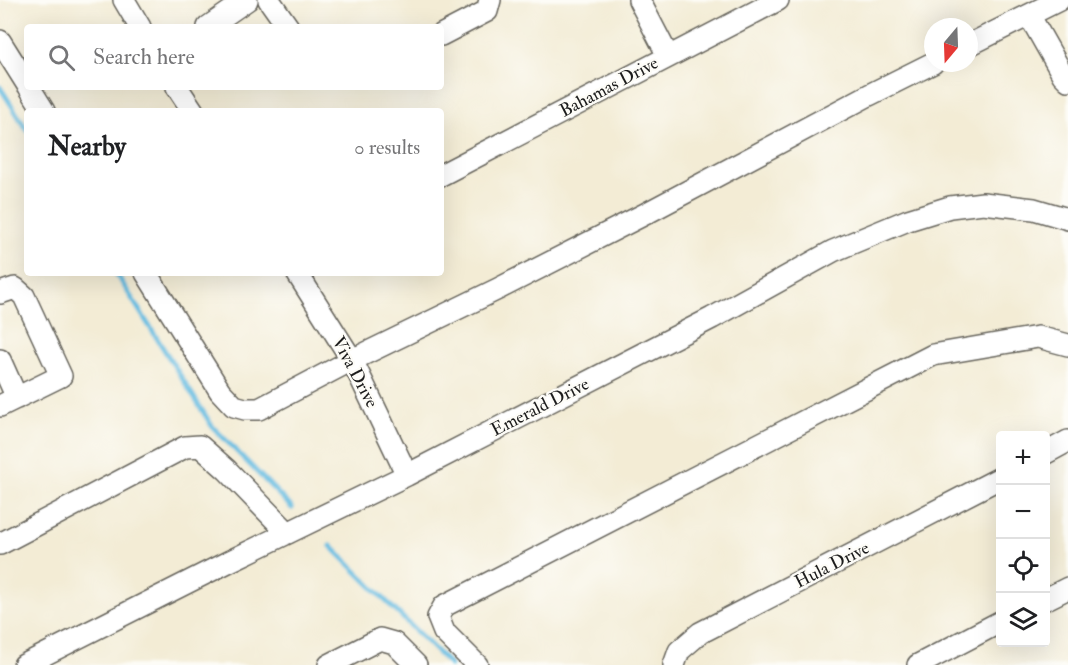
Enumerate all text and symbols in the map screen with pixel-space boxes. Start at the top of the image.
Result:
north arrow [924,18,978,72]
search box [24,24,444,90]
icon: search [45,41,78,74]
text: Search here [93,43,195,71]
street label: Bahamas Drive [556,51,663,123]
text: Nearby [48,131,126,163]
text: 0 results [354,135,420,160]
street label: Viva Drive [327,332,384,412]
street label: Emerald Drive [487,372,593,442]
map controls [996,431,1050,647]
button: + [996,431,1050,485]
button: − [996,485,1050,539]
street label: Hula Drive [791,536,874,594]
button: locate [996,539,1050,593]
button: layers [996,593,1050,647]

